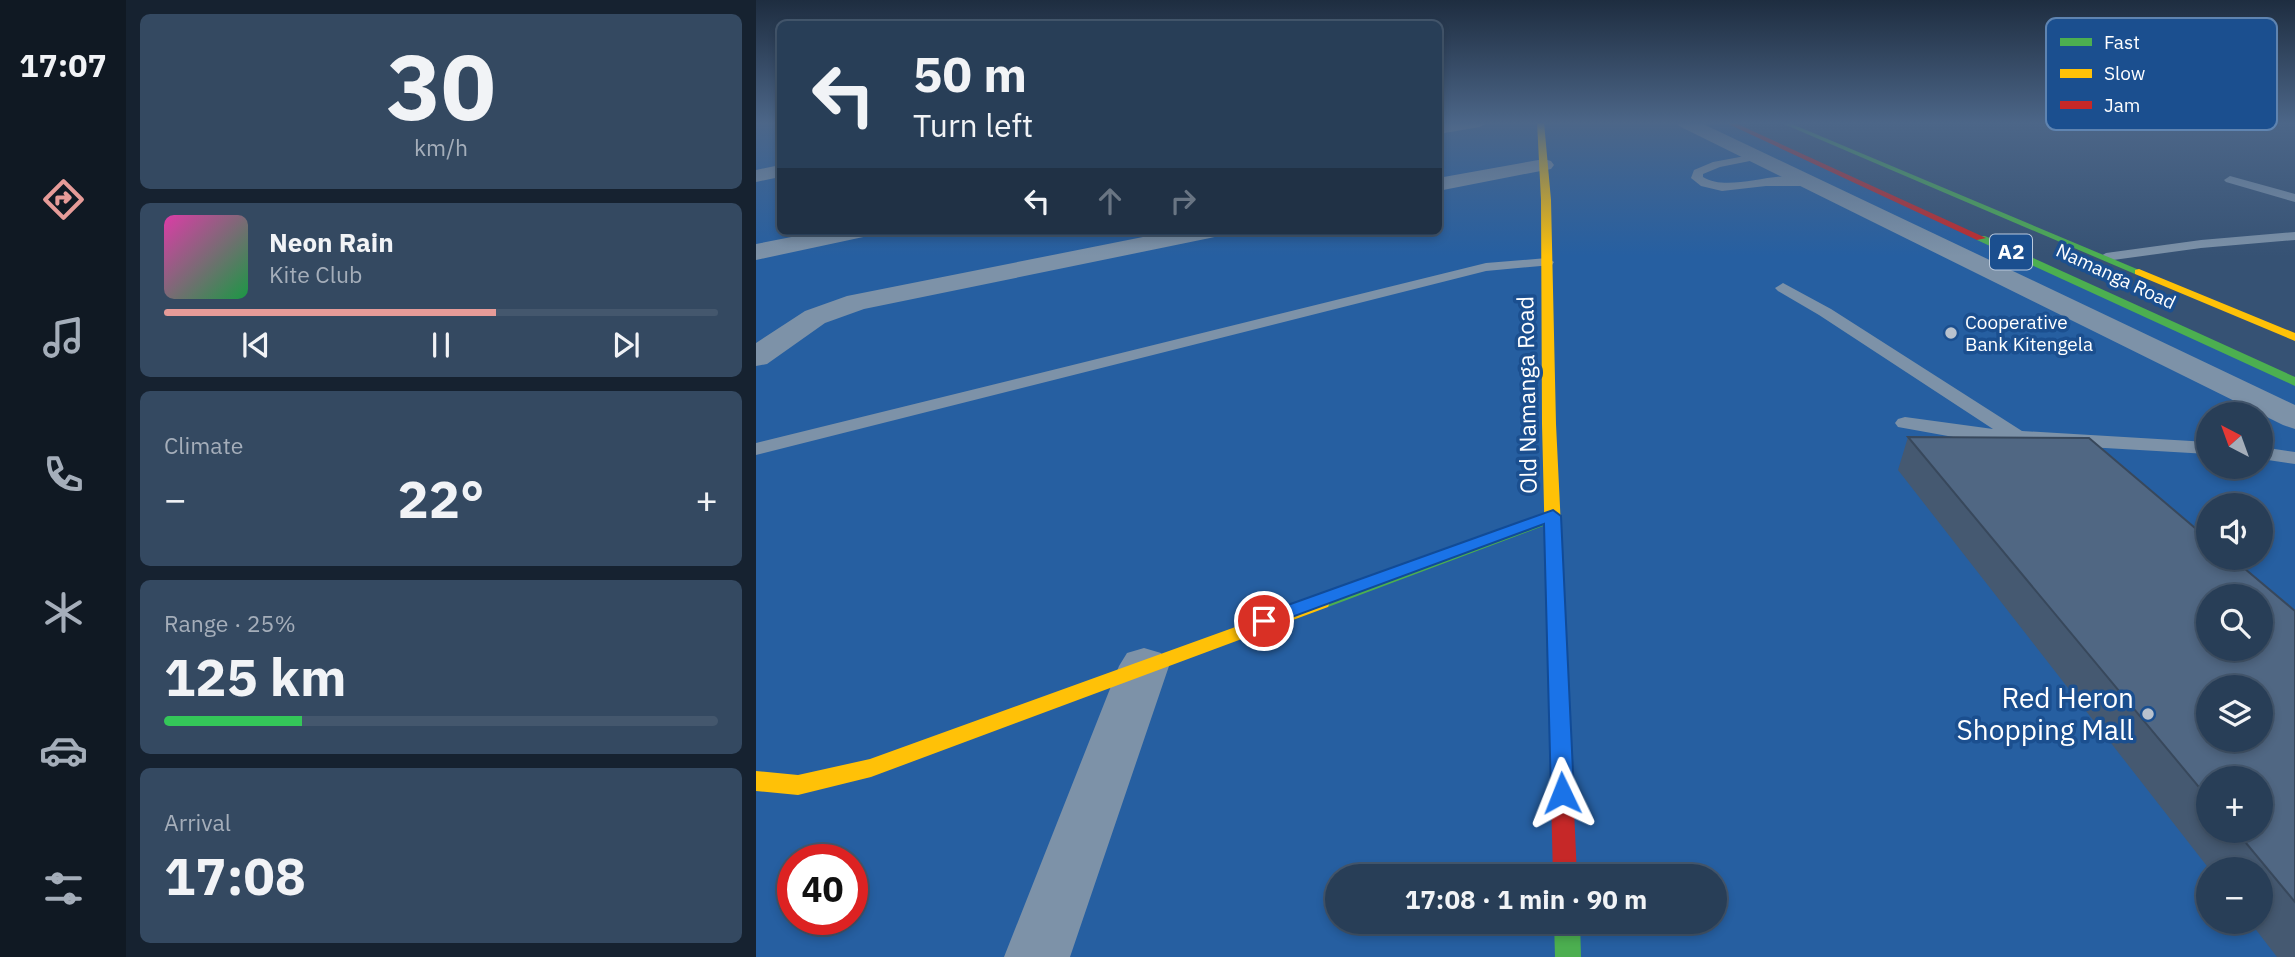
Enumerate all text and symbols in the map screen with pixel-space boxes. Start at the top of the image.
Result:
legend [2046,18,2277,130]
text: 30 [386,27,496,145]
text: Fast [2104,30,2140,54]
text: 50 m [913,42,1027,105]
text: 17:07 [19,44,107,86]
icon: left [798,49,889,140]
text: Slow [2104,61,2145,85]
text: Jam [2104,93,2140,117]
text: Turn left [913,104,1033,146]
text: km/h [414,132,468,162]
icon: directions [39,175,88,224]
icon: left [1018,182,1056,220]
icon: ahead [1091,182,1129,220]
icon: right [1164,182,1202,220]
text: Neon Rain [269,225,394,259]
road number: A2 [1990,234,2032,270]
street label: Namanga Road [2052,238,2180,314]
text: Kite Club [269,259,362,289]
street label: Old Namanga Road [1509,296,1543,494]
place label: Cooperative Bank Kitengela [1965,310,2093,356]
icon: music [39,313,88,362]
marker: Cooperative Bank Kitengela [1943,325,1959,341]
icon: previous [237,326,275,364]
icon: pause [422,326,460,364]
icon: next [607,326,645,364]
north arrow [2196,402,2273,480]
map controls [2196,402,2273,934]
text: Climate [164,430,243,460]
icon: phone [39,450,88,499]
text: 22° [398,465,484,532]
text: − [164,474,187,523]
text: + [695,474,718,523]
button: sound [2196,493,2273,570]
button: search [2196,584,2273,661]
icon: climate [39,588,88,637]
pin [1234,591,1294,651]
icon: arrive [1245,602,1283,640]
text: Range · 25% [164,608,296,638]
text: 125 km [164,643,346,710]
button: layers [2196,675,2273,752]
place label: Red Heron Shopping Mall [1957,679,2134,748]
marker: Red Heron Shopping Mall [2140,706,2156,722]
icon: car [39,726,88,775]
position arrow [1525,756,1599,830]
button: + [2196,766,2273,843]
text: Arrival [164,807,231,837]
text: 17:08 [164,842,306,909]
speed limit sign: 40 [777,844,868,935]
button: − [2196,857,2273,934]
icon: filters [39,864,88,913]
text: 17:08 · 1 min · 90 m [1405,882,1647,916]

